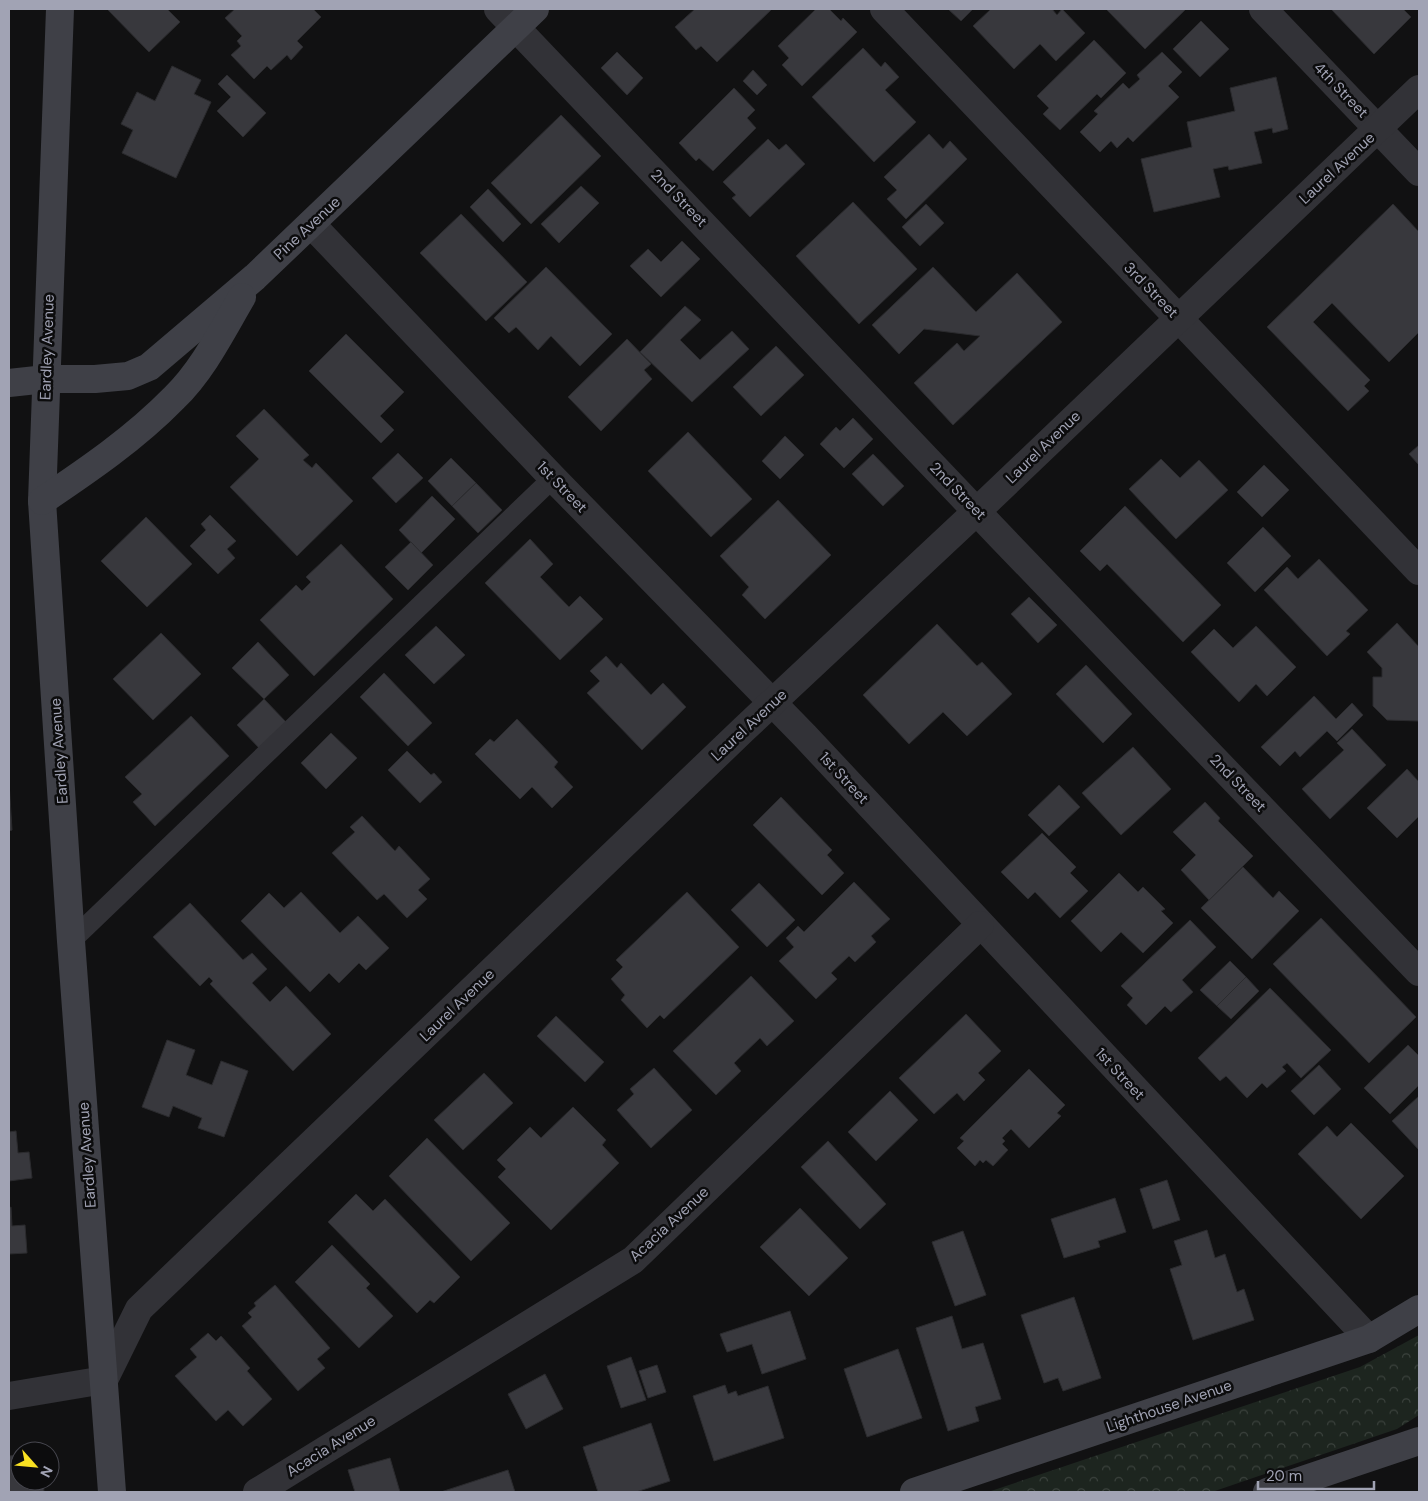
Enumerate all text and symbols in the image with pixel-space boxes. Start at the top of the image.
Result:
street label: 4th Street [1309,58,1373,122]
street label: Laurel Avenue [1295,128,1379,208]
street label: 2nd Street [646,165,712,231]
street label: Pine Avenue [269,192,345,264]
street label: 3rd Street [1119,258,1183,322]
street label: Eardley Avenue [35,294,59,400]
street label: Laurel Avenue [1001,406,1085,488]
street label: 1st Street [532,457,592,517]
street label: 2nd Street [925,458,991,524]
street label: Laurel Avenue [707,685,791,765]
street label: Eardley Avenue [45,697,73,805]
street label: 1st Street [815,748,873,808]
street label: 2nd Street [1205,750,1271,816]
street label: Laurel Avenue [415,964,499,1046]
street label: 1st Street [1091,1044,1149,1104]
street label: Eardley Avenue [73,1101,101,1209]
street label: Acacia Avenue [625,1182,713,1266]
street label: Lighthouse Avenue [1104,1375,1234,1437]
street label: Acacia Avenue [283,1411,379,1481]
north arrow [10,1441,60,1491]
scale bar [1258,1458,1374,1490]
text: N [36,1463,57,1481]
text: 20 m [1266,1466,1302,1486]

